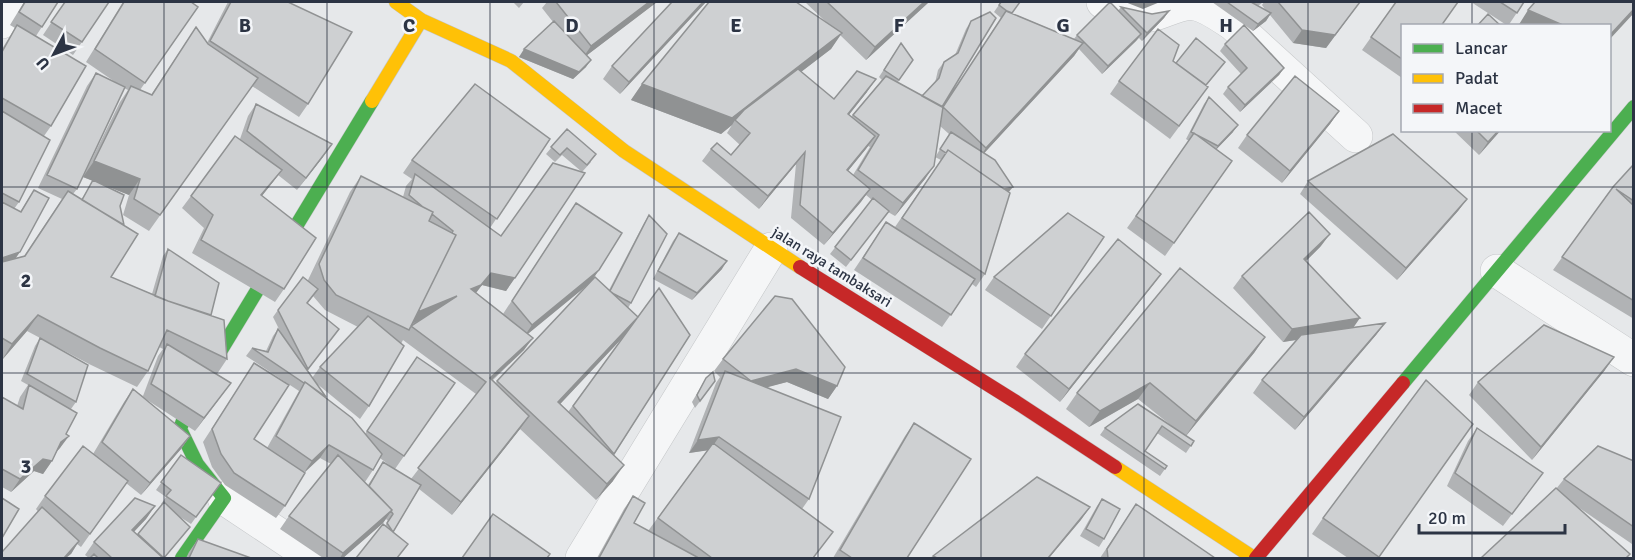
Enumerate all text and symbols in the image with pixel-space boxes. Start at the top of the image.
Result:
text: B [239,13,251,38]
text: C [403,13,415,38]
text: D [565,13,579,38]
text: E [730,13,742,38]
text: F [894,13,905,38]
text: G [1056,13,1070,38]
text: H [1219,13,1233,38]
north arrow [24,24,84,84]
legend [1401,24,1611,132]
text: Lancar [1455,37,1508,59]
text: U [32,53,55,74]
text: Padat [1455,67,1499,89]
text: Macet [1455,97,1502,119]
street label: jalan raya tambaksari [769,223,895,311]
text: 2 [21,268,31,293]
text: 3 [21,454,31,479]
scale bar [1419,497,1564,535]
text: 20 m [1428,507,1466,529]

